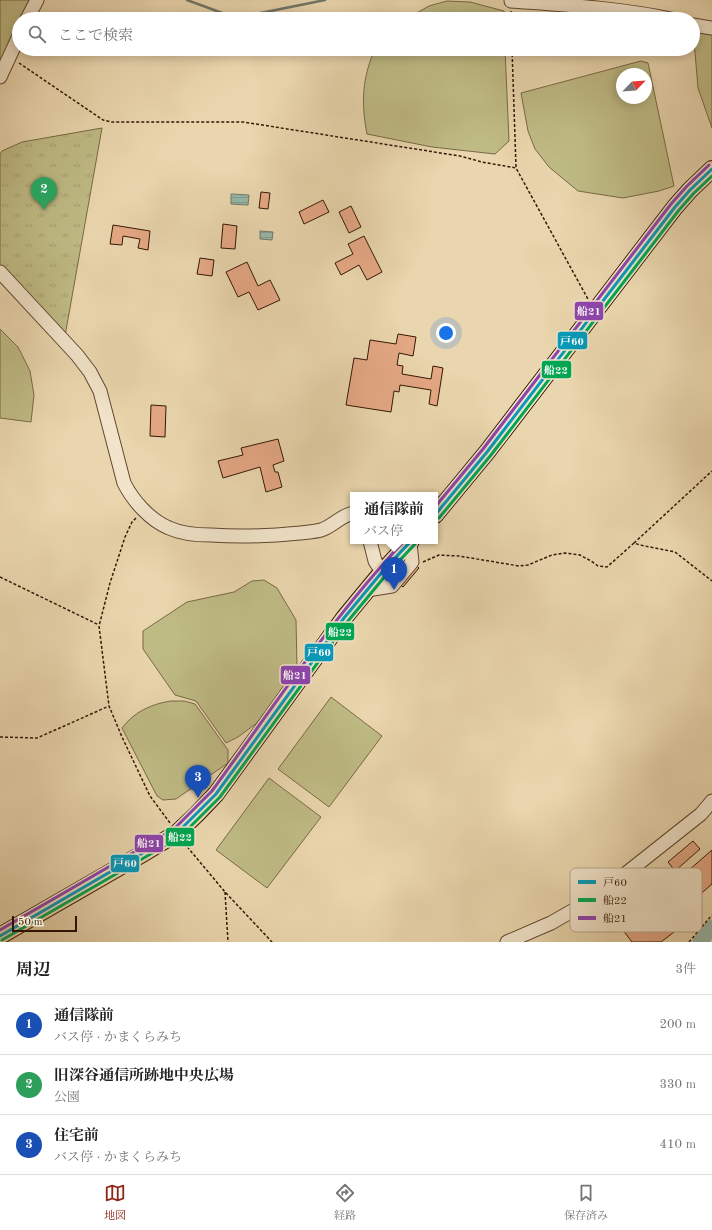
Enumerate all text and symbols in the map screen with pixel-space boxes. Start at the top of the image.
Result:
search box [12,12,700,56]
icon: search [26,23,48,45]
text: ここで検索 [58,29,133,44]
north arrow [616,68,652,104]
pin: 2 [31,177,57,210]
line badge: 船21 [574,301,604,321]
text: 船21 [577,305,601,318]
your location [436,323,456,343]
line badge: 戸60 [557,331,588,350]
text: 戸60 [560,335,584,348]
line badge: 船22 [541,360,572,379]
text: 船22 [544,364,568,377]
popup [350,492,438,544]
text: 通信隊前 [364,503,424,518]
text: バス停 [364,525,403,538]
pin: 1 [381,557,407,590]
line badge: 船22 [325,622,355,641]
text: 船22 [328,626,352,639]
line badge: 戸60 [304,643,334,662]
text: 戸60 [307,646,331,659]
line badge: 船21 [280,665,311,685]
text: 船21 [283,669,307,682]
pin: 3 [185,765,211,798]
line badge: 船22 [165,827,195,847]
text: 船22 [168,831,192,844]
line badge: 船21 [134,834,164,853]
text: 船21 [137,837,161,850]
line badge: 戸60 [110,854,140,873]
text: 戸60 [113,857,137,870]
legend [570,868,702,932]
text: 戸60 [603,876,627,889]
text: 船22 [603,894,627,907]
text: 船21 [603,912,627,925]
scale bar [12,914,77,933]
text: 50 m [18,917,43,928]
text: 周辺 [16,962,50,979]
text: 3件 [675,963,696,976]
text: 通信隊前 [54,1009,114,1024]
text: 1 [25,1018,33,1031]
text: 200 m [659,1018,696,1031]
text: バス停 · かまくらみち [54,1031,182,1044]
text: 旧深谷通信所跡地中央広場 [54,1069,234,1084]
text: 2 [25,1078,33,1091]
text: 330 m [659,1078,696,1091]
text: 公園 [54,1091,80,1104]
text: 住宅前 [54,1129,99,1144]
text: 3 [25,1138,33,1151]
text: 410 m [659,1138,696,1151]
text: バス停 · かまくらみち [54,1151,182,1164]
tab: 地図 [104,1182,126,1224]
tab: 経路 [334,1182,356,1224]
tab: 保存済み [564,1182,608,1224]

